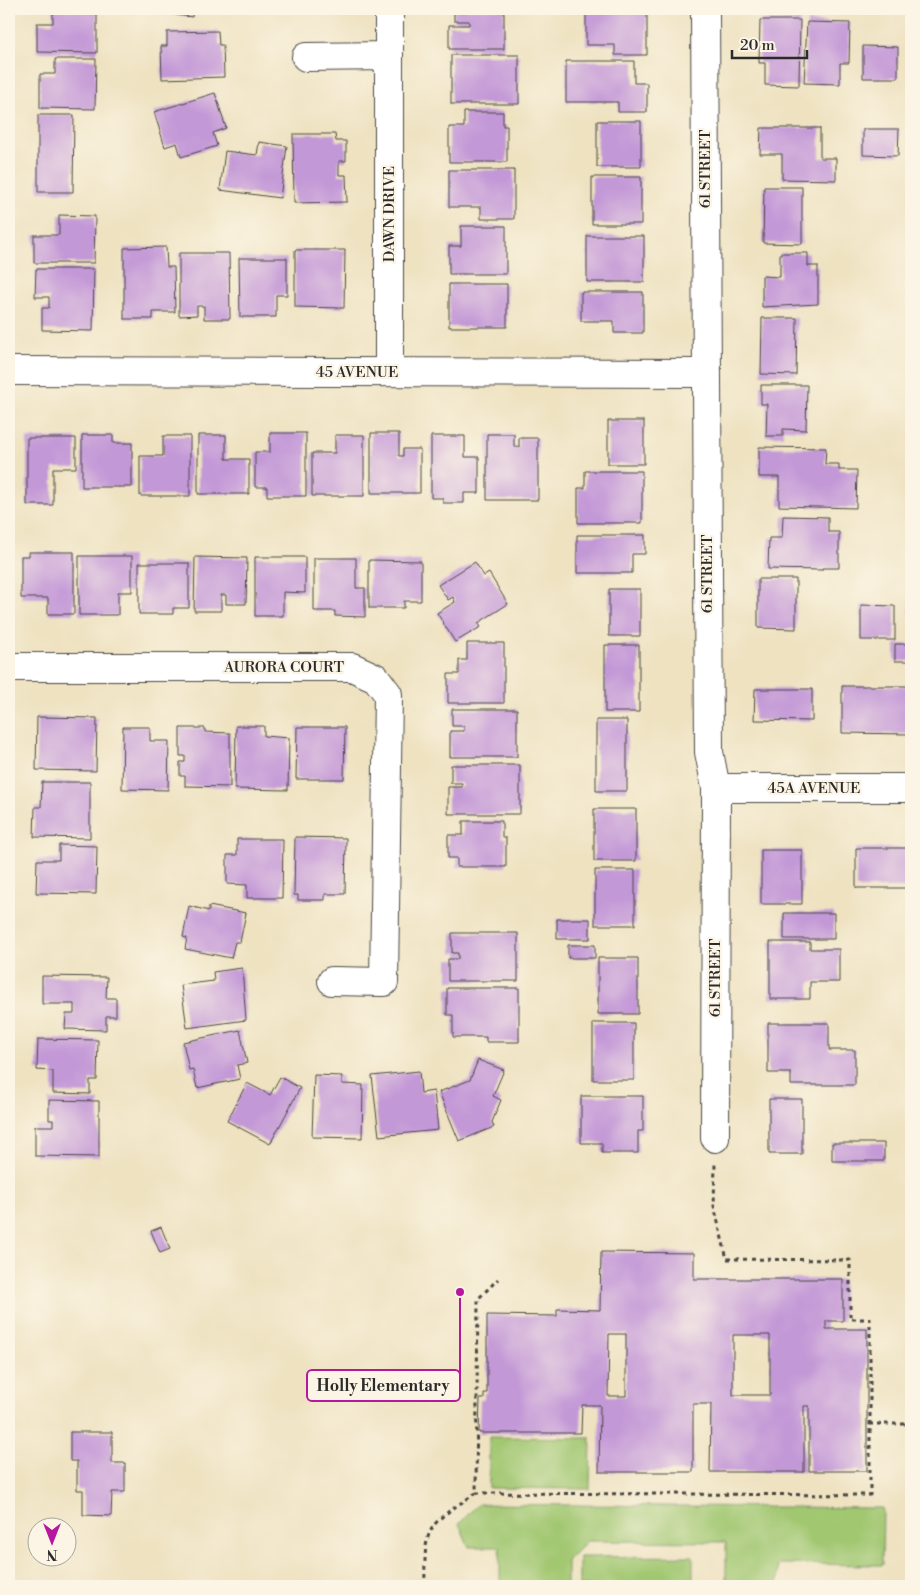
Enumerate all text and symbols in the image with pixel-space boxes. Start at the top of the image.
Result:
scale bar [732,28,808,60]
text: 20 m [740,36,775,55]
street label: 61 STREET [696,129,715,208]
street label: DAWN DRIVE [380,166,399,262]
street label: 45 AVENUE [316,363,398,382]
street label: 61 STREET [698,534,717,613]
street label: AURORA COURT [223,658,344,677]
street label: 45A AVENUE [768,779,860,798]
street label: 61 STREET [706,938,725,1017]
callout: Holly Elementary [307,1370,460,1401]
text: Holly Elementary [316,1376,451,1396]
north arrow [28,1518,78,1568]
text: N [46,1545,58,1563]

